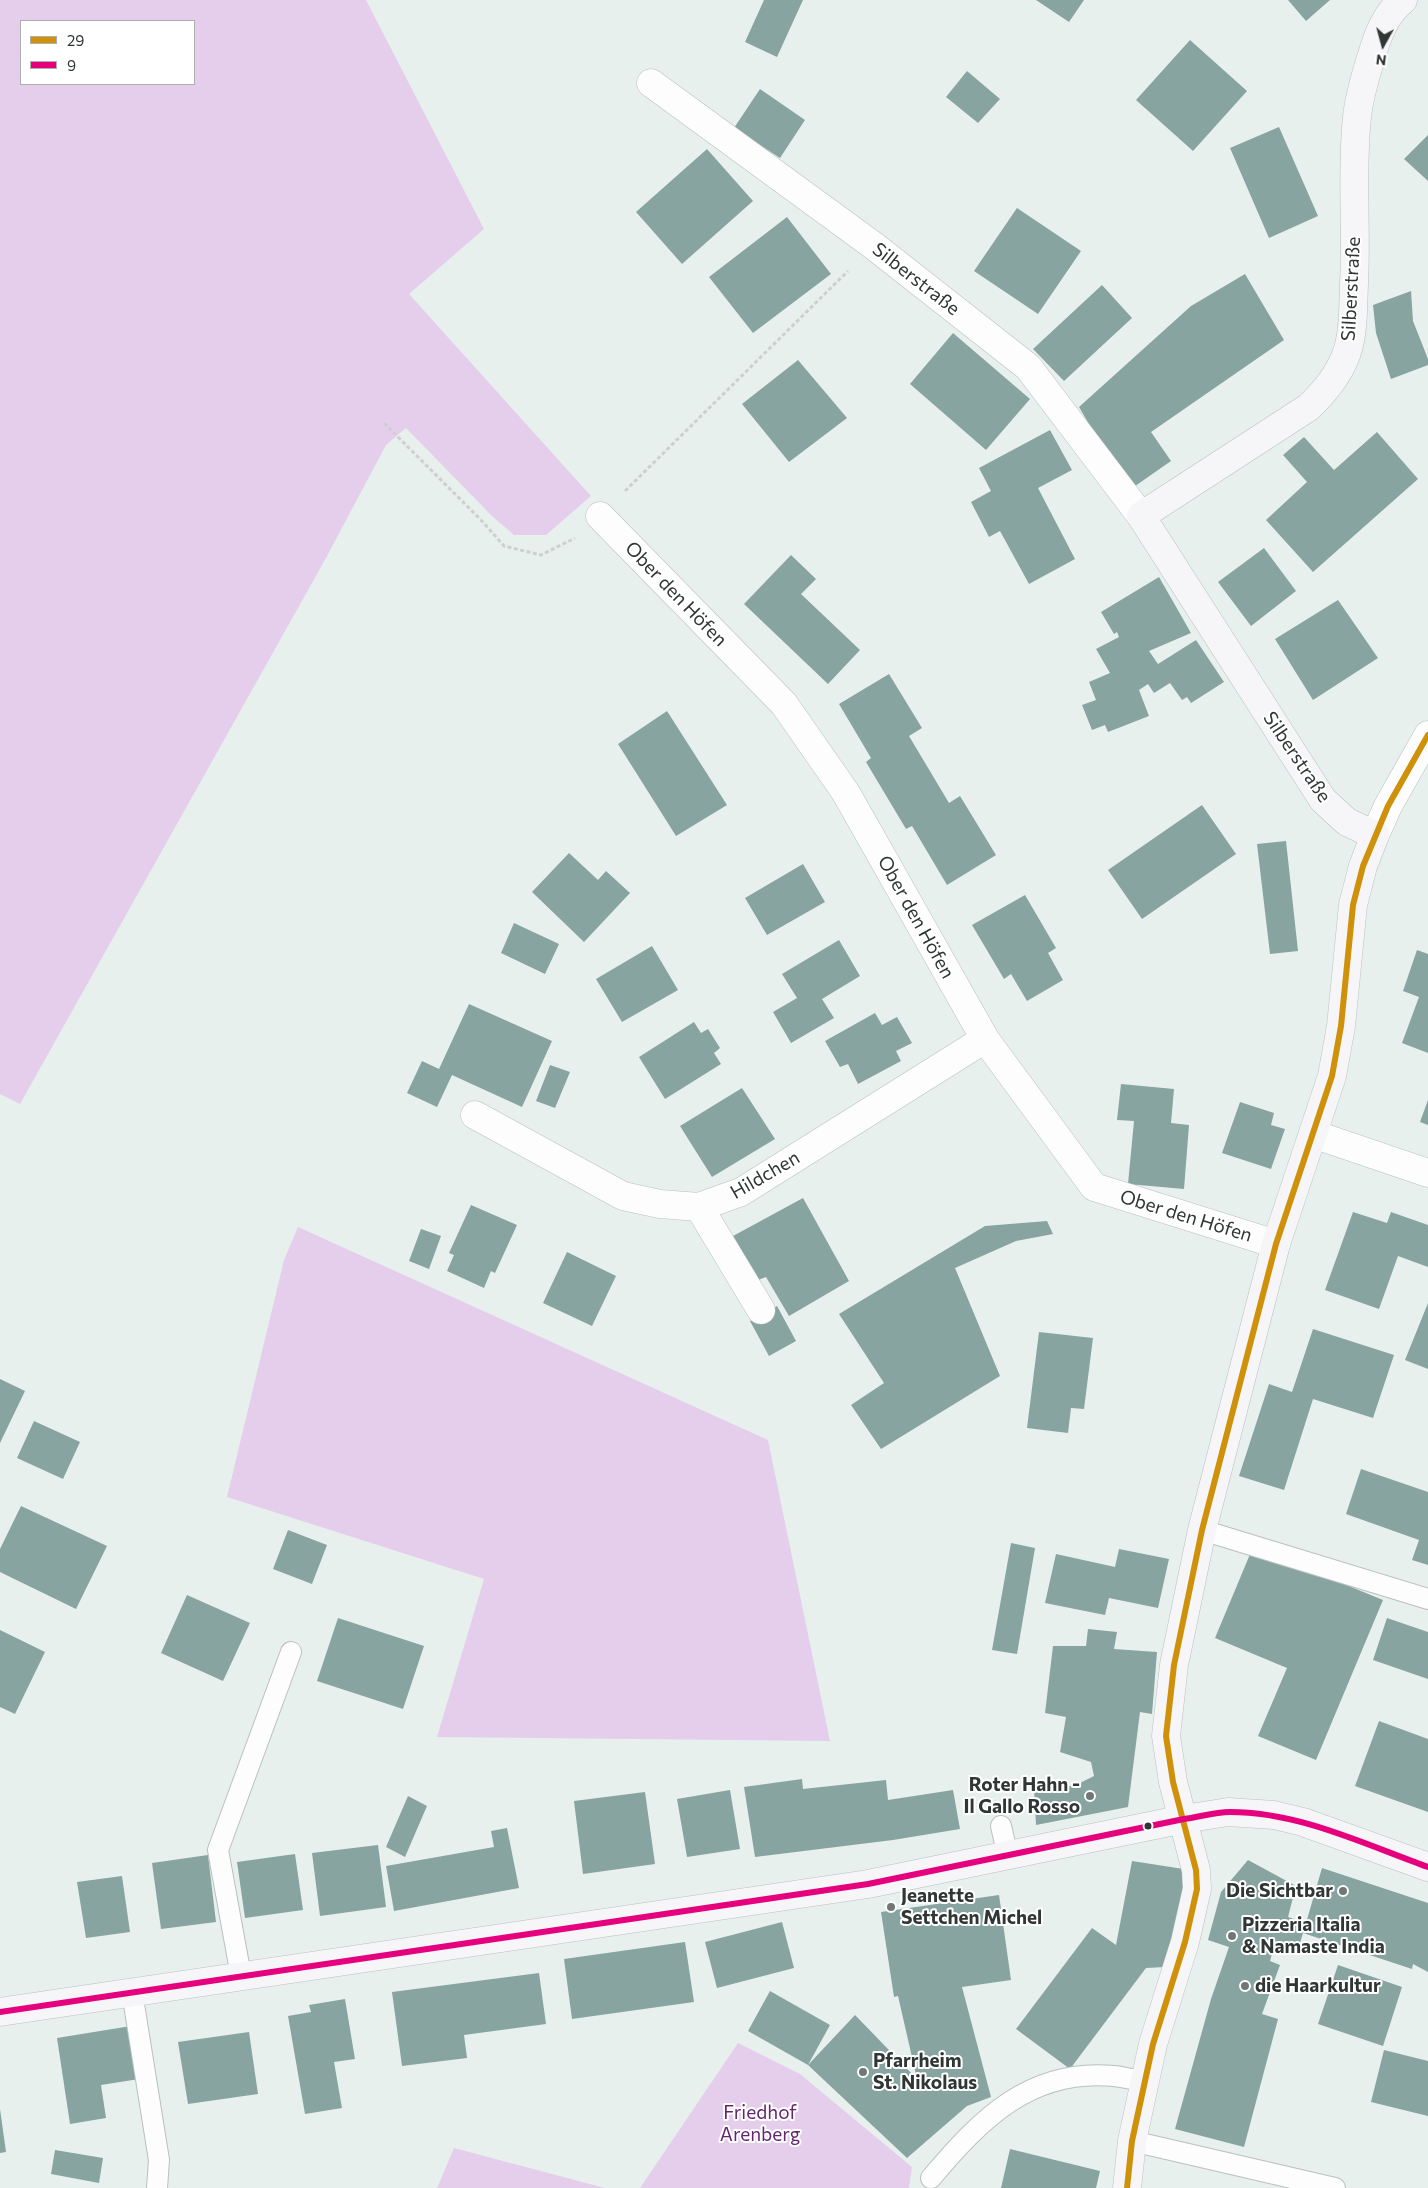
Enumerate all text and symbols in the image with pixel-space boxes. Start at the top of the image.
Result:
legend [20,20,195,85]
north arrow [1358,20,1408,70]
text: 29 [67,31,84,49]
text: N [1375,51,1387,69]
text: 9 [67,56,76,74]
street label: Silberstraße [1337,236,1365,342]
street label: Silberstraße [868,238,964,320]
street label: Ober den Höfen [620,537,732,651]
street label: Silberstraße [1258,707,1336,807]
street label: Ober den Höfen [873,852,959,982]
street label: Hildchen [726,1146,804,1204]
street label: Ober den Höfen [1117,1185,1255,1247]
place label: Roter Hahn - Il Gallo Rosso [963,1774,1080,1818]
marker: Roter Hahn - Il Gallo Rosso [1084,1790,1096,1802]
unlabelled marker [1143,1821,1153,1831]
place label: Die Sichtbar [1226,1880,1333,1902]
place label: Jeanette Settchen Michel [901,1885,1042,1929]
marker: Die Sichtbar [1337,1885,1349,1897]
marker: Jeanette Settchen Michel [885,1901,897,1913]
place label: Pizzeria Italia & Namaste India [1242,1914,1385,1958]
marker: Pizzeria Italia & Namaste India [1226,1930,1238,1942]
place label: die Haarkultur [1255,1975,1381,1997]
marker: die Haarkultur [1239,1980,1251,1992]
place label: Pfarrheim St. Nikolaus [873,2050,977,2094]
marker: Pfarrheim St. Nikolaus [857,2066,869,2078]
park label: Friedhof Arenberg [720,2102,800,2146]

